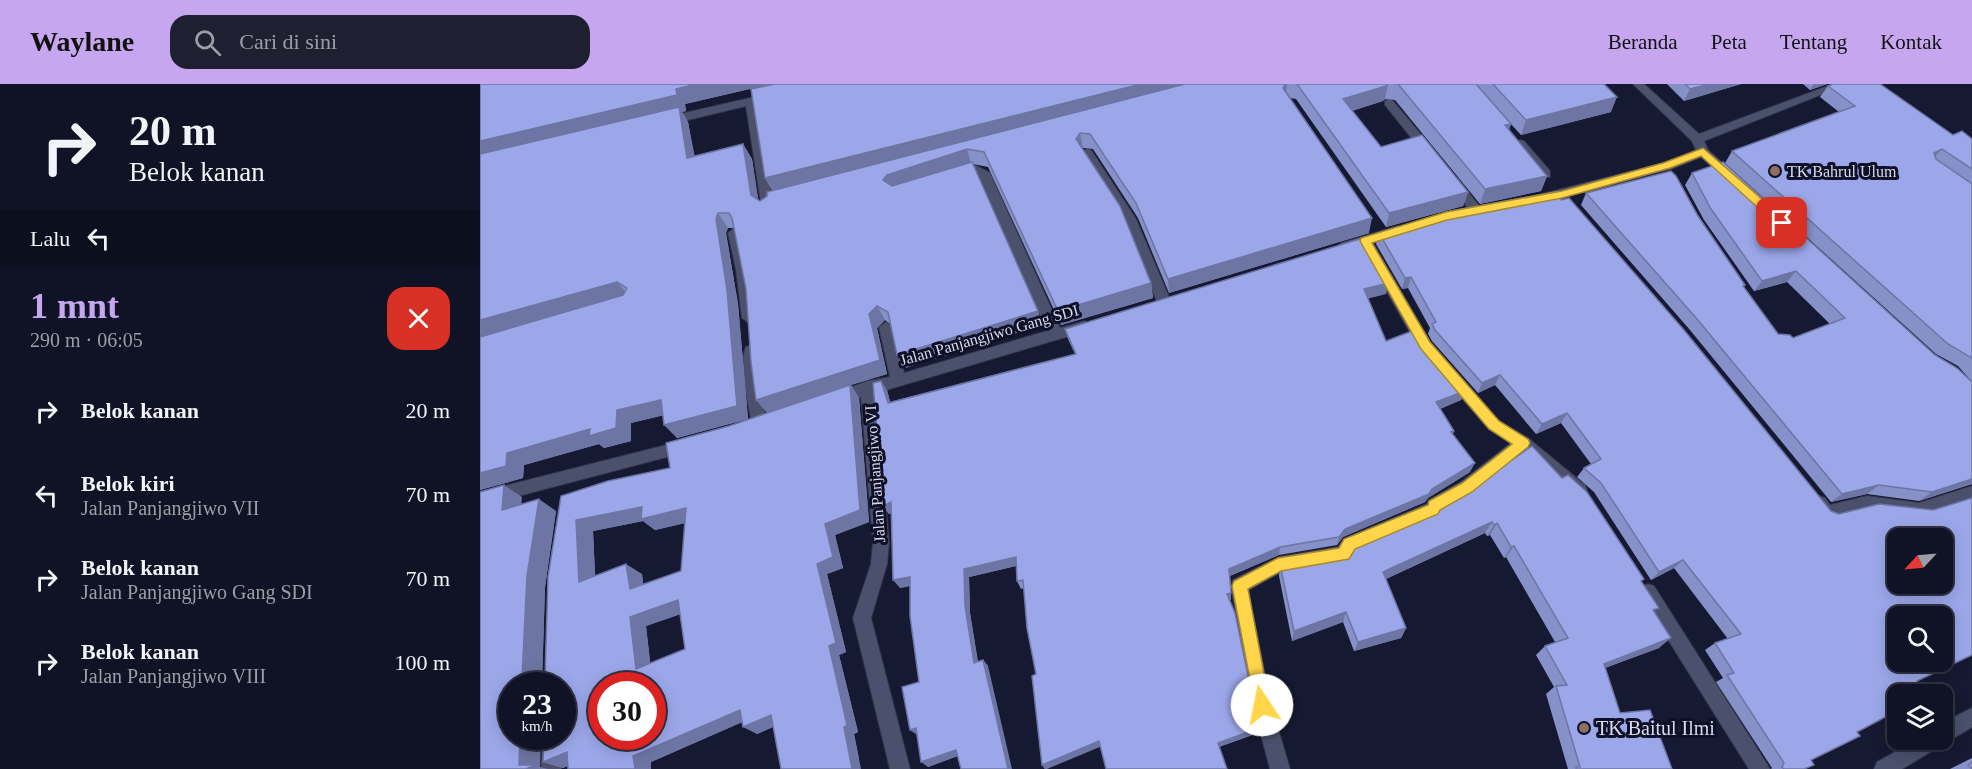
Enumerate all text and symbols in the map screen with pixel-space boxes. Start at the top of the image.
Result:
search box [170,15,590,69]
text: Waylane [30,26,134,57]
icon: search [191,26,224,59]
text: Cari di sini [239,29,337,54]
text: Beranda [1608,30,1678,54]
text: Peta [1711,30,1747,54]
text: Tentang [1780,30,1847,54]
text: Kontak [1880,30,1942,54]
icon: right [30,108,108,186]
text: 20 m [129,108,217,154]
text: Belok kanan [129,157,265,187]
place label: TK Bahrul Ulum [1787,163,1897,180]
marker: TK Bahrul Ulum [1768,164,1782,178]
pin [1756,197,1807,248]
icon: arrive [1765,206,1798,239]
icon: left [82,222,115,255]
text: Lalu [30,226,70,251]
text: 1 mnt [30,286,119,326]
button: close [387,287,450,350]
street label: Jalan Panjangjiwo Gang SDI [898,301,1081,370]
text: 290 m · 06:05 [30,329,143,351]
icon: right [30,395,63,428]
text: Belok kanan [81,398,199,423]
text: 20 m [405,398,450,423]
street label: Jalan Panjangjiwo VI [862,405,889,543]
text: Belok kiri [81,471,175,496]
icon: left [30,479,63,512]
text: 70 m [405,482,450,507]
text: Jalan Panjangjiwo VII [81,497,260,519]
north arrow [1887,528,1953,594]
map controls [1887,528,1953,750]
text: Belok kanan [81,555,199,580]
icon: right [30,563,63,596]
text: 70 m [405,566,450,591]
text: Jalan Panjangjiwo Gang SDI [81,581,313,603]
button: search [1887,606,1953,672]
text: Belok kanan [81,639,199,664]
icon: right [30,647,63,680]
text: 100 m [394,650,450,675]
text: Jalan Panjangjiwo VIII [81,665,266,687]
speed limit sign: 30 [588,672,666,750]
position arrow [1230,673,1294,737]
button: layers [1887,684,1953,750]
text: 23 [522,687,552,720]
place label: TK Baitul Ilmi [1596,717,1715,739]
text: km/h [522,718,552,734]
marker: TK Baitul Ilmi [1577,721,1591,735]

